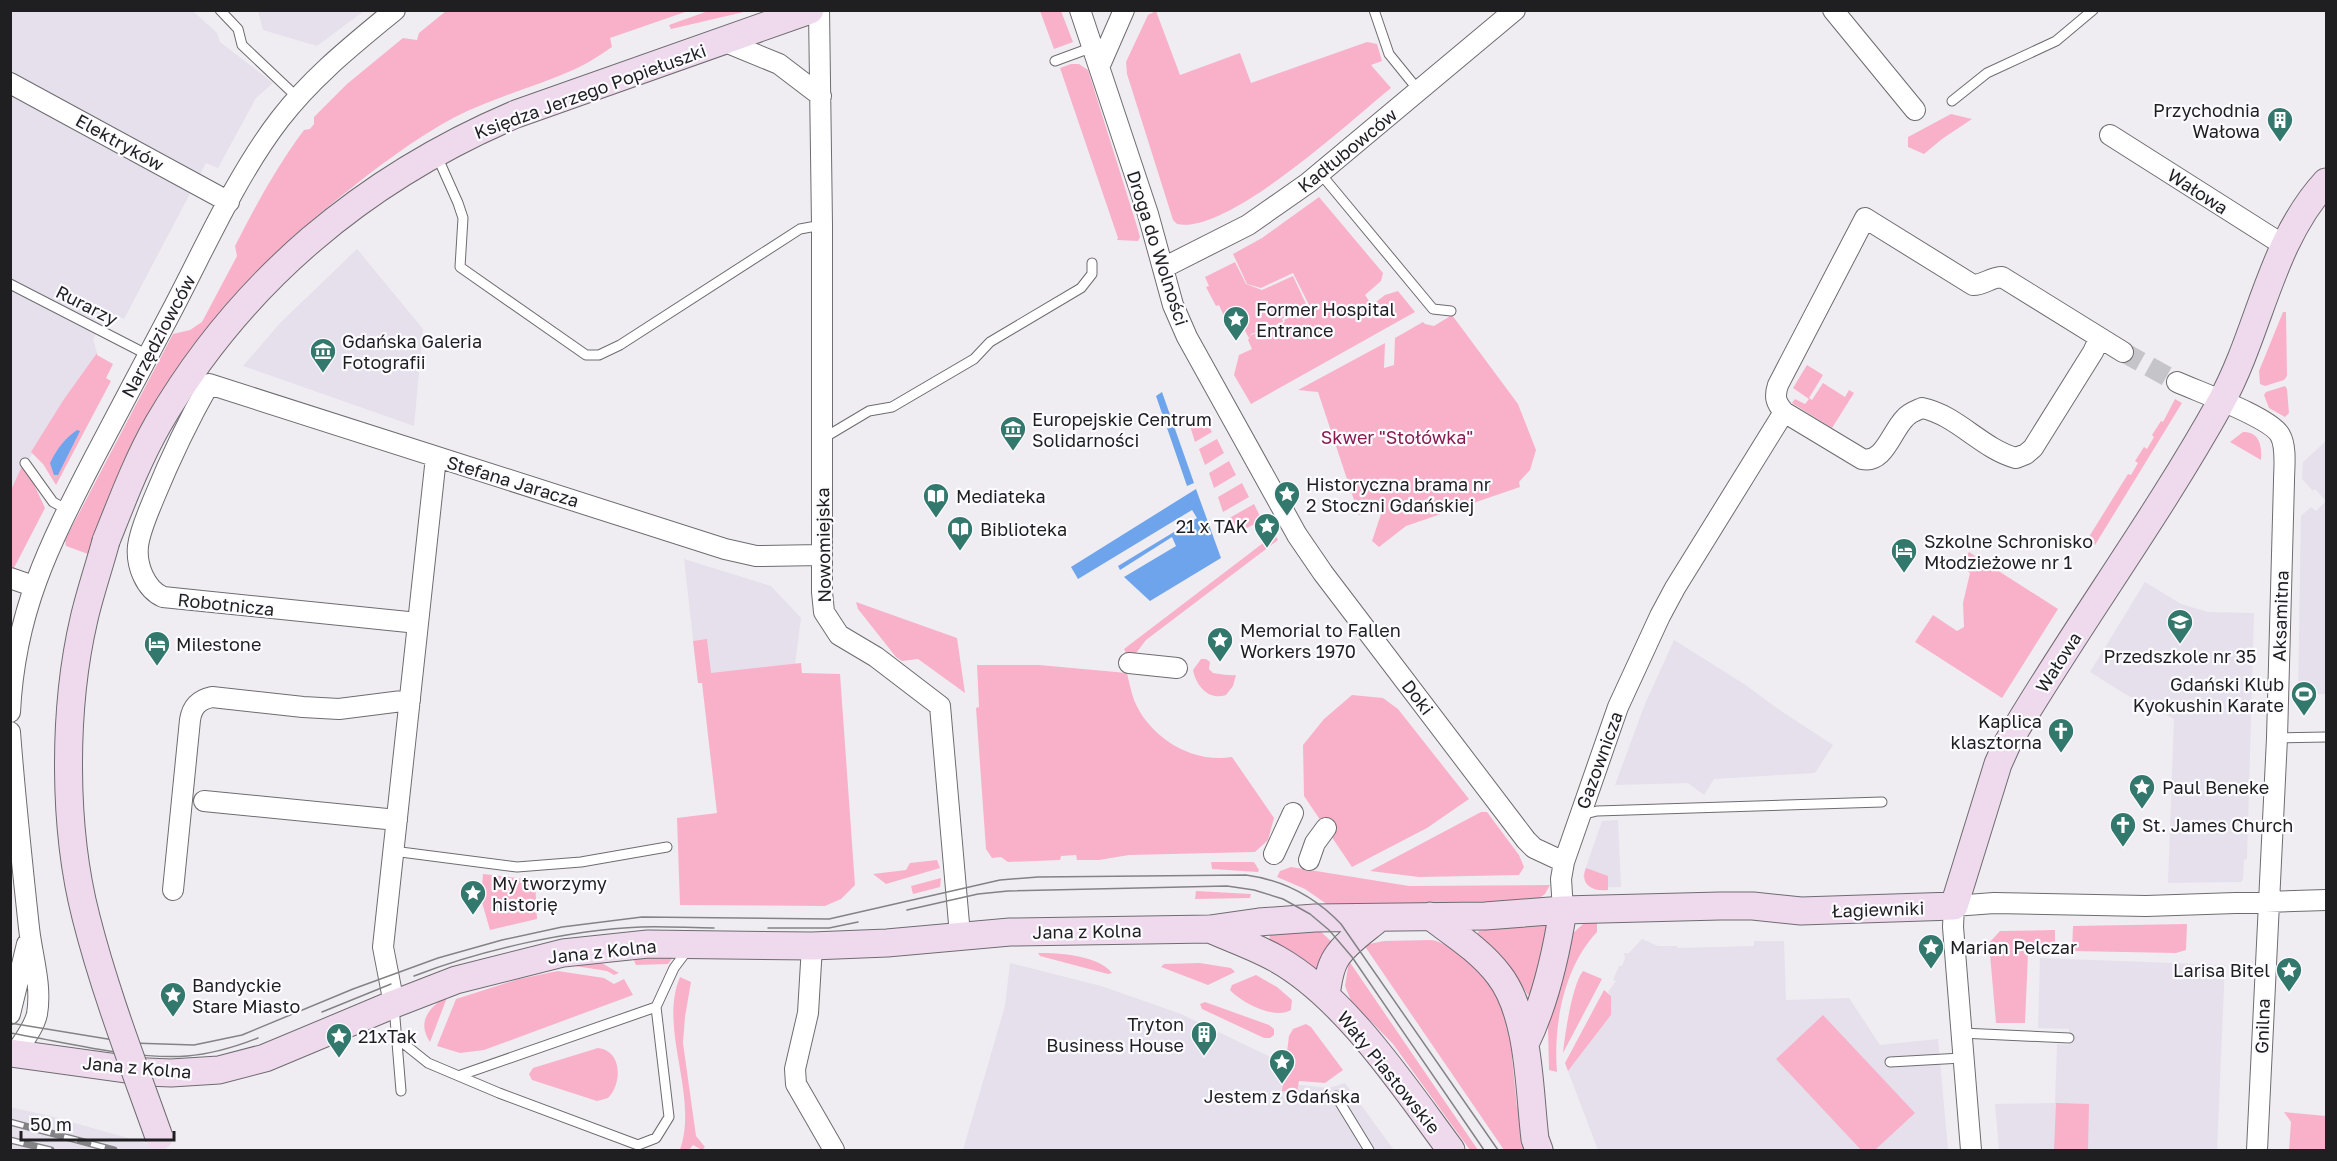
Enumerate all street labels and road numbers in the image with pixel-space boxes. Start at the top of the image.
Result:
street label: Księdza Jerzego Popiełuszki [471,39,709,143]
street label: Kadłubowców [1293,103,1401,197]
street label: Elektryków [72,109,168,175]
street label: Wałowa [2164,163,2232,219]
street label: Droga do Wolności [1123,168,1193,328]
street label: Narzędziowców [116,271,200,401]
street label: Rurarzy [52,280,122,330]
street label: Stefana Jaracza [444,450,582,512]
street label: Nowomiejska [811,487,835,603]
street label: Aksamitna [2267,570,2293,662]
street label: Robotnicza [177,588,275,620]
street label: Wałowa [2030,628,2086,696]
street label: Doki [1398,675,1438,719]
street label: Gazownicza [1571,708,1627,812]
street label: Łagiewniki [1831,896,1925,922]
street label: Jana z Kolna [1032,919,1142,943]
street label: Jana z Kolna [546,934,658,968]
street label: Gnilna [2250,998,2274,1054]
street label: Wały Piastowskie [1333,1006,1445,1138]
street label: Jana z Kolna [82,1051,192,1083]

